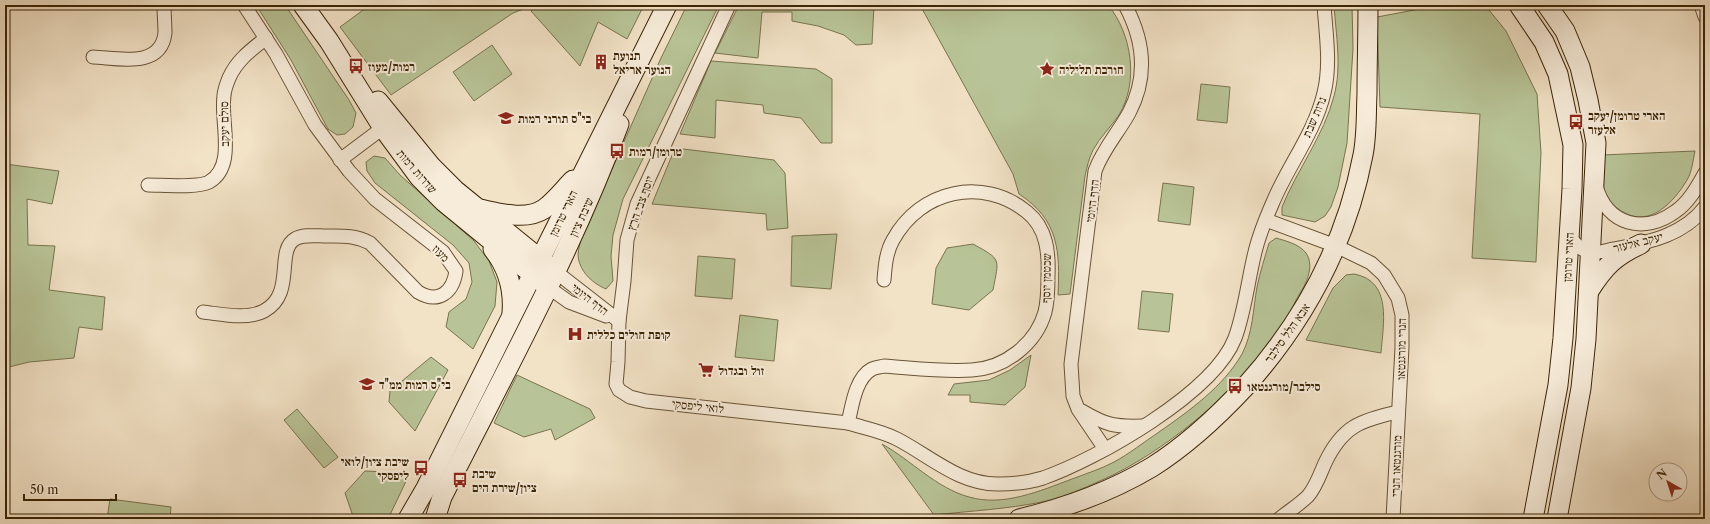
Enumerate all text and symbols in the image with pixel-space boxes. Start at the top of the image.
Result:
place label: תנועת הנוער אריאל [613,48,671,77]
building icon: תנועת הנוער אריאל [592,53,610,71]
bus stop icon: רמות/מעוז [347,57,365,75]
place label: רמות/מעוז [368,59,415,74]
place icon: חורבת תליליה [1038,60,1056,78]
place label: חורבת תליליה [1059,62,1124,77]
street label: נרות שבת [1299,94,1329,140]
street label: סולם יעקב [216,101,232,147]
place label: הארי טרומן/יעקב אלעזר [1588,108,1665,137]
school or university icon: בי"ס תורני רמות [497,109,515,127]
place label: בי"ס תורני רמות [518,111,591,126]
bus stop icon: הארי טרומן/יעקב אלעזר [1567,113,1585,131]
bus stop icon: טרומן/רמות [608,142,626,160]
place label: טרומן/רמות [629,144,683,159]
street label: שדרות רמות [394,146,440,196]
street label: יוסף צבי הרץ [623,174,657,232]
street label: הדף היומי [1082,179,1102,223]
street label: הארי טרומן [545,187,581,239]
street label: שיבת ציון [565,195,597,239]
street label: יעקב אלעזר [1612,229,1664,255]
street label: הארי טרומן [1559,232,1577,282]
street label: מעוז [429,241,453,265]
street label: שכטמן יוסף [1038,253,1054,303]
street label: הדף היומי [568,280,612,318]
street label: אבא הלל סילבר [1261,300,1313,366]
street label: הנרי מורגנטאו [1393,318,1409,380]
hospital icon: קופת חולים כללית [566,325,584,343]
place label: קופת חולים כללית [587,327,671,342]
supermarket icon: זול ובגדול [697,361,715,379]
place label: זול ובגדול [718,363,765,378]
school or university icon: בי"ס רמות ממ"ד [358,375,376,393]
place label: בי"ס רמות ממ"ד [379,377,451,392]
bus stop icon: סילבר/מורגנטאו [1226,377,1244,395]
place label: סילבר/מורגנטאו [1247,379,1321,394]
street label: לואי ליפסקי [671,396,725,416]
street label: מורגנטאו הנרי [1387,435,1405,497]
place label: שיבת ציון/לואי ליפסקי [341,454,409,483]
bus stop icon: שיבת ציון/לואי ליפסקי [412,459,430,477]
north arrow [1648,462,1688,502]
place label: שיבת ציון/שירת הים [472,466,537,495]
text: N [1654,466,1670,483]
bus stop icon: שיבת ציון/שירת הים [451,471,469,489]
scale bar [24,476,116,502]
text: 50 m [30,482,59,497]

